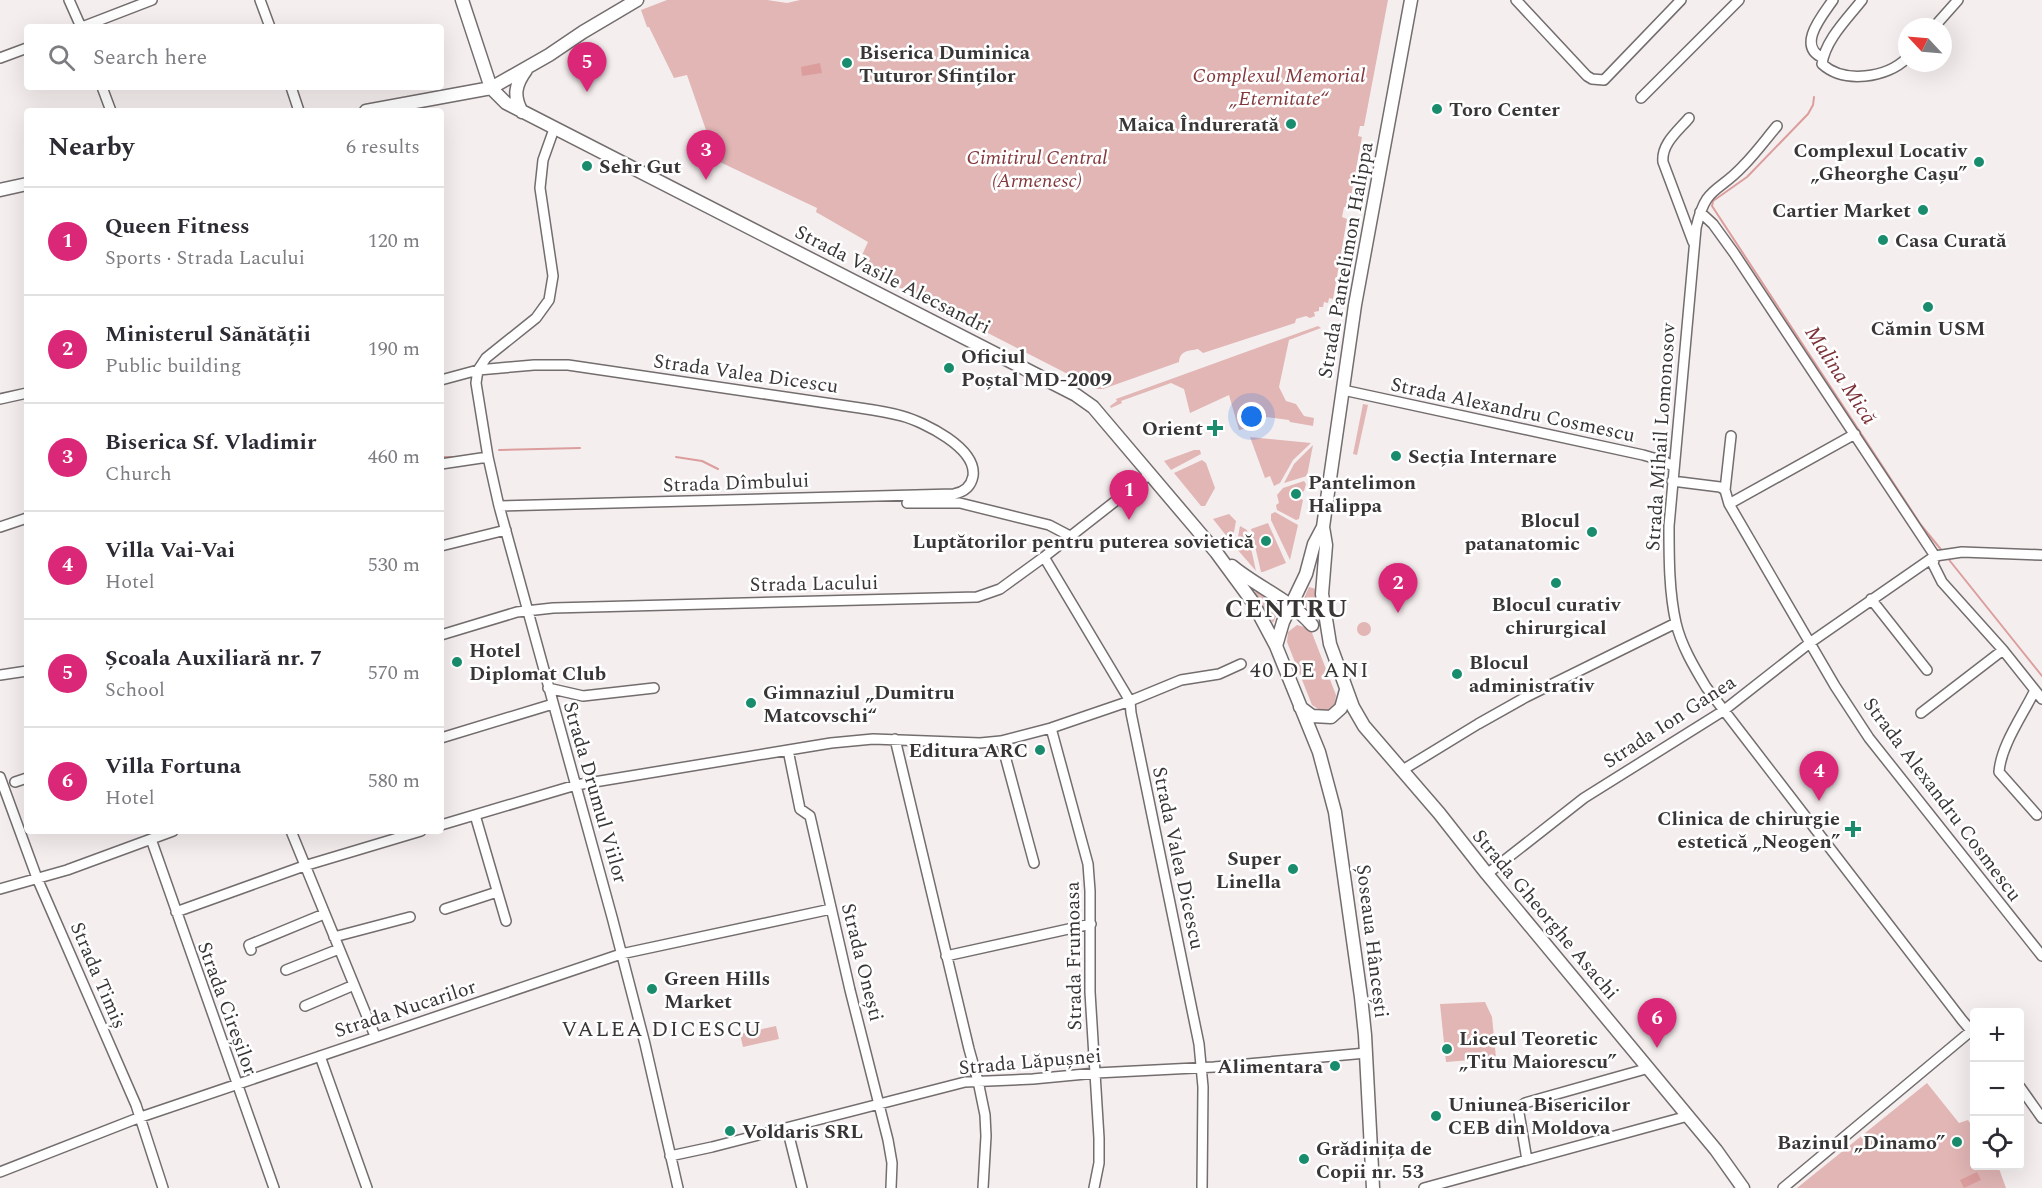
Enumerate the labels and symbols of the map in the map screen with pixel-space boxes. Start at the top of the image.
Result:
north arrow [1898,18,1952,72]
place label: Biserica Duminica Tuturor Sfinților [859,38,1031,91]
pin: 5 [568,42,606,92]
marker: Biserica Duminica Tuturor Sfinților [840,56,854,70]
park label: Complexul Memorial „Eternitate“ [1193,61,1365,114]
place label: Toro Center [1449,95,1560,125]
marker: Toro Center [1430,102,1444,116]
place label: Maica Îndurerată [1118,110,1280,140]
marker: Maica Îndurerată [1284,117,1298,131]
pin: 3 [686,130,726,180]
place label: Complexul Locativ „Gheorghe Cașu” [1794,136,1968,189]
street label: Strada Pantelimon Halippa [1310,139,1382,381]
park label: Cimitirul Central (Armenesc) [967,143,1107,196]
place label: Sehr Gut [599,152,681,182]
marker: Complexul Locativ „Gheorghe Cașu” [1972,155,1986,169]
marker: Sehr Gut [580,159,594,173]
place label: Cartier Market [1772,196,1911,226]
marker: Cartier Market [1916,203,1930,217]
street label: Strada Vasile Alecsandri [789,217,996,342]
place label: Casa Curată [1895,226,2007,256]
marker: Casa Curată [1876,233,1890,247]
marker: Cămin USM [1921,300,1935,314]
place label: Cămin USM [1871,314,1985,344]
water label: Malina Mică [1796,320,1884,432]
street label: Strada Mihail Lomonosov [1638,321,1684,552]
place label: Oficiul Poștal MD-2009 [961,342,1112,395]
street label: Strada Valea Dicescu [651,346,840,402]
marker: Oficiul Poștal MD-2009 [942,361,956,375]
street label: Strada Alexandru Cosmescu [1388,369,1638,451]
your location [1237,402,1266,431]
place label: Orient [1142,414,1203,444]
marker: Orient [1208,421,1222,435]
place label: Secția Internare [1408,442,1557,472]
marker: Secția Internare [1389,449,1403,463]
street label: Strada Dîmbului [662,465,810,501]
place label: Pantelimon Halippa [1308,468,1416,521]
pin: 1 [1110,470,1148,520]
marker: Pantelimon Halippa [1289,487,1303,501]
place label: Blocul patanatomic [1464,506,1580,559]
marker: Blocul patanatomic [1585,525,1599,539]
place label: Luptătorilor pentru puterea sovietică [912,527,1255,557]
marker: Luptătorilor pentru puterea sovietică [1259,534,1273,548]
pin: 2 [1378,564,1418,613]
street label: Strada Lacului [749,568,879,600]
marker: Blocul curativ chirurgical [1549,576,1563,590]
district label: CENTRU [1225,589,1349,629]
place label: Blocul curativ chirurgical [1491,590,1622,643]
place label: Hotel Diplomat Club [469,636,606,689]
place label: Blocul administrativ [1469,648,1595,701]
district label: 40 DE ANI [1250,654,1370,687]
marker: Hotel Diplomat Club [450,655,464,669]
marker: Blocul administrativ [1450,667,1464,681]
street label: Strada Ion Ganea [1597,667,1742,776]
place label: Gimnaziul „Dumitru Matcovschi“ [763,678,955,731]
street label: Strada Alexandru Cosmescu [1855,691,2029,908]
marker: Gimnaziul „Dumitru Matcovschi“ [744,696,758,710]
street label: Strada Drumul Viilor [555,698,635,887]
place label: Editura ARC [909,736,1028,766]
marker: Editura ARC [1033,743,1047,757]
pin: 4 [1800,752,1838,801]
street label: Strada Valea Dicescu [1144,764,1212,952]
place label: Clinica de chirurgie estetică „Neogen” [1657,804,1840,857]
marker: Clinica de chirurgie estetică „Neogen” [1844,820,1862,838]
street label: Strada Gheorghe Asachi [1465,823,1626,1007]
place label: Super Linella [1216,844,1282,897]
marker: Super Linella [1286,862,1300,876]
street label: Șoseaua Hâncești [1348,863,1396,1020]
street label: Strada Frumoasa [1058,881,1090,1031]
street label: Strada Onești [833,900,891,1025]
street label: Strada Timiș [62,917,134,1034]
street label: Strada Cireșilor [189,937,265,1079]
place label: Green Hills Market [664,964,770,1017]
street label: Strada Nucarilor [331,972,480,1046]
marker: Green Hills Market [645,982,659,996]
pin: 6 [1638,998,1676,1048]
district label: VALEA DICESCU [561,1013,763,1046]
place label: Liceul Teoretic „Titu Maiorescu” [1459,1024,1617,1077]
street label: Strada Lăpușnei [957,1041,1103,1083]
marker: Liceul Teoretic „Titu Maiorescu” [1440,1042,1454,1056]
place label: Alimentara [1217,1052,1324,1082]
marker: Alimentara [1328,1059,1342,1073]
place label: Uniunea Bisericilor CEB din Moldova [1448,1090,1630,1143]
marker: Uniunea Bisericilor CEB din Moldova [1429,1109,1443,1123]
place label: Voldaris SRL [742,1117,863,1147]
marker: Voldaris SRL [723,1124,737,1138]
place label: Bazinul „Dinamo” [1777,1128,1945,1158]
place label: Grădinița de Copii nr. 53 [1316,1134,1432,1187]
marker: Bazinul „Dinamo” [1950,1135,1964,1149]
marker: Grădinița de Copii nr. 53 [1297,1152,1311,1166]

